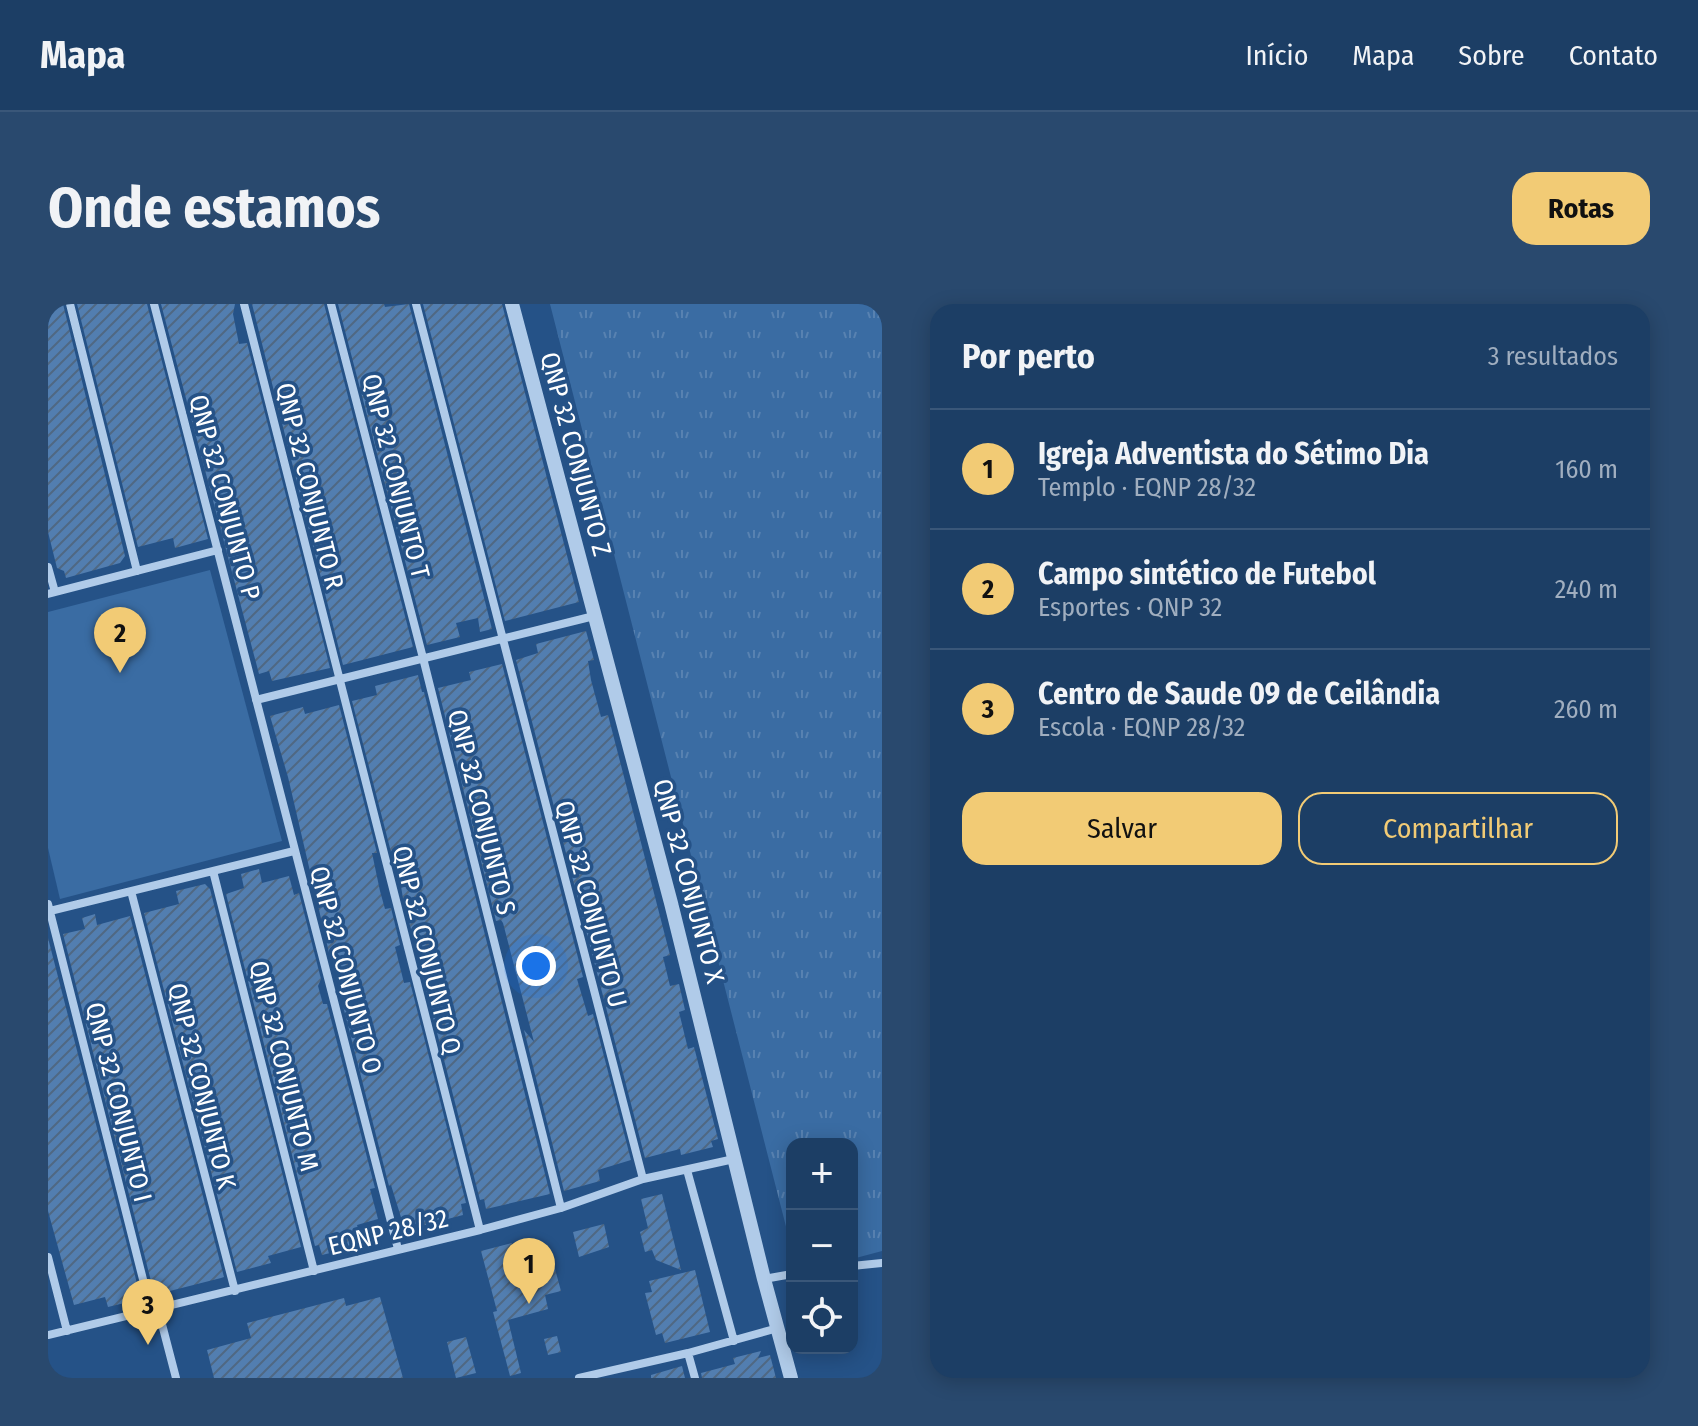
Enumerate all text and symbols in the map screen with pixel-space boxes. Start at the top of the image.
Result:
text: Mapa [40,32,125,78]
text: Início [1245,39,1308,72]
text: Mapa [1352,39,1414,72]
text: Sobre [1458,39,1525,72]
text: Contato [1569,39,1658,72]
button: Rotas [1512,172,1650,245]
text: Onde estamos [48,175,380,242]
text: Por perto [962,336,1095,377]
text: 3 resultados [1488,341,1618,372]
street label: QNP 32 CONJUNTO Z [533,349,618,559]
street label: QNP 32 CONJUNTO T [355,371,436,582]
street label: QNP 32 CONJUNTO R [269,380,350,593]
street label: QNP 32 CONJUNTO P [182,391,267,603]
text: Igreja Adventista do Sétimo Dia [1038,436,1429,472]
text: 1 [983,454,994,485]
text: 160 m [1555,454,1618,485]
text: Templo · EQNP 28/32 [1038,472,1256,503]
text: Campo sintético de Futebol [1038,556,1376,592]
text: 2 [982,574,994,605]
text: 240 m [1555,574,1618,605]
text: Esportes · QNP 32 [1038,592,1222,623]
pin: 2 [94,607,146,673]
text: Centro de Saude 09 de Ceilândia [1038,676,1440,712]
text: 3 [982,694,994,725]
text: 260 m [1554,694,1618,725]
street label: QNP 32 CONJUNTO S [441,706,522,918]
text: Escola · EQNP 28/32 [1038,712,1245,743]
street label: QNP 32 CONJUNTO X [646,776,731,987]
button: Salvar [962,792,1282,865]
button: Compartilhar [1298,792,1618,865]
street label: QNP 32 CONJUNTO U [548,797,633,1011]
street label: QNP 32 CONJUNTO Q [386,843,467,1058]
street label: QNP 32 CONJUNTO O [303,863,388,1077]
your location [516,946,556,986]
street label: QNP 32 CONJUNTO M [242,958,325,1175]
street label: QNP 32 CONJUNTO K [161,980,242,1193]
street label: QNP 32 CONJUNTO I [79,999,158,1205]
map controls [786,1138,858,1354]
button: + [786,1138,858,1210]
street label: EQNP 28/32 [325,1203,451,1262]
button: − [786,1210,858,1282]
pin: 1 [503,1238,555,1304]
pin: 3 [122,1279,174,1345]
button: locate [786,1282,858,1354]

